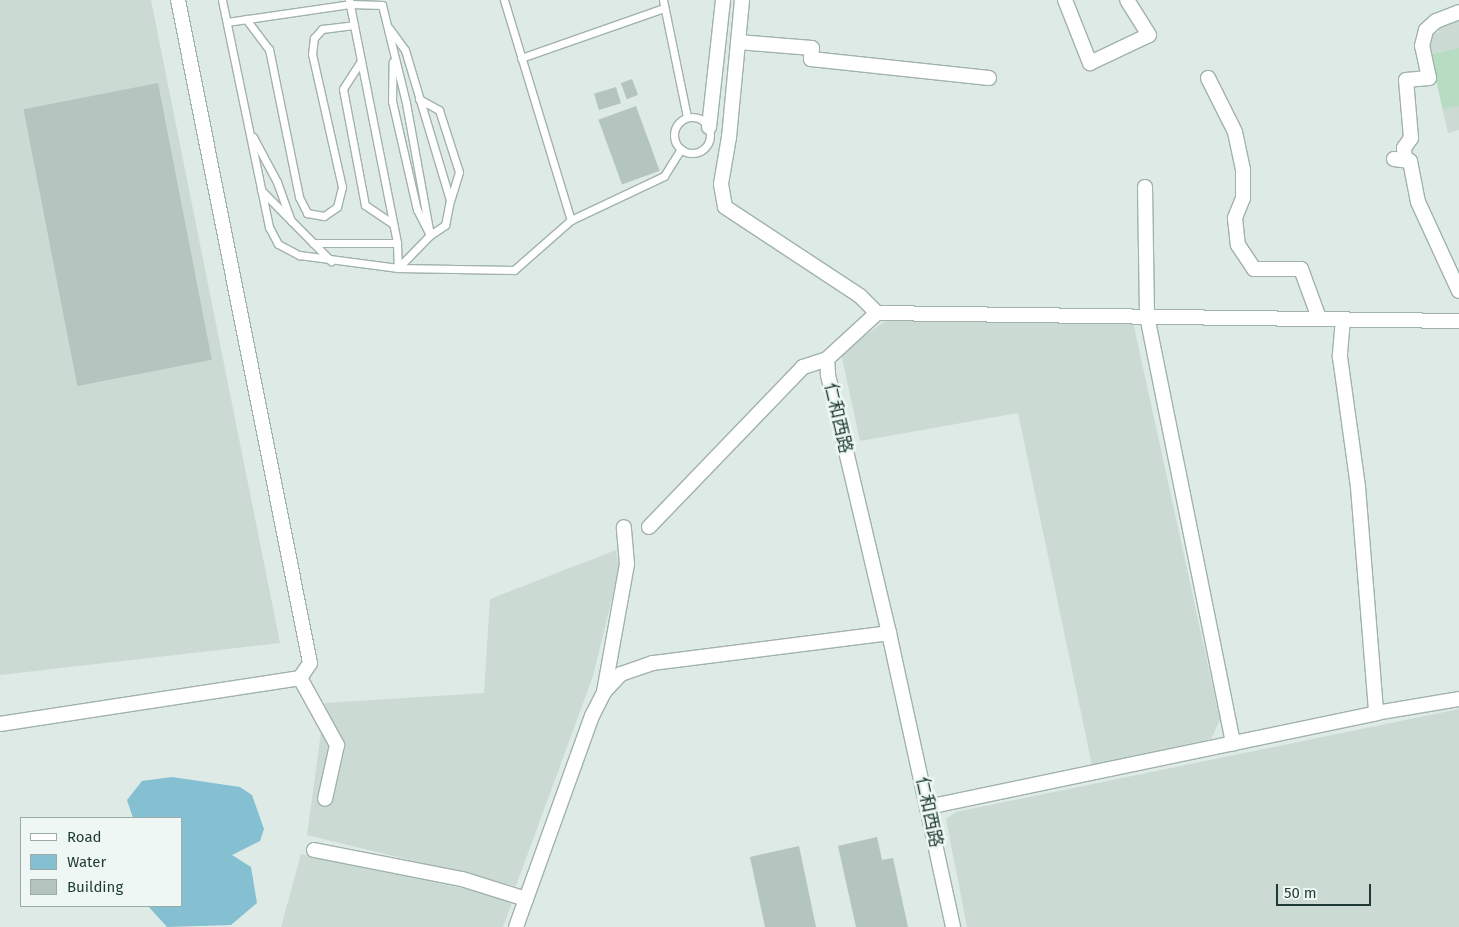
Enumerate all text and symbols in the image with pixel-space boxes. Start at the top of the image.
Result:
street label: 仁和西路 [819,380,857,456]
street label: 仁和西路 [911,775,947,849]
legend [20,817,182,907]
text: Road [67,828,102,846]
text: Water [67,853,106,871]
scale bar [1279,874,1374,906]
text: Building [67,878,123,896]
text: 50 m [1284,884,1317,902]

